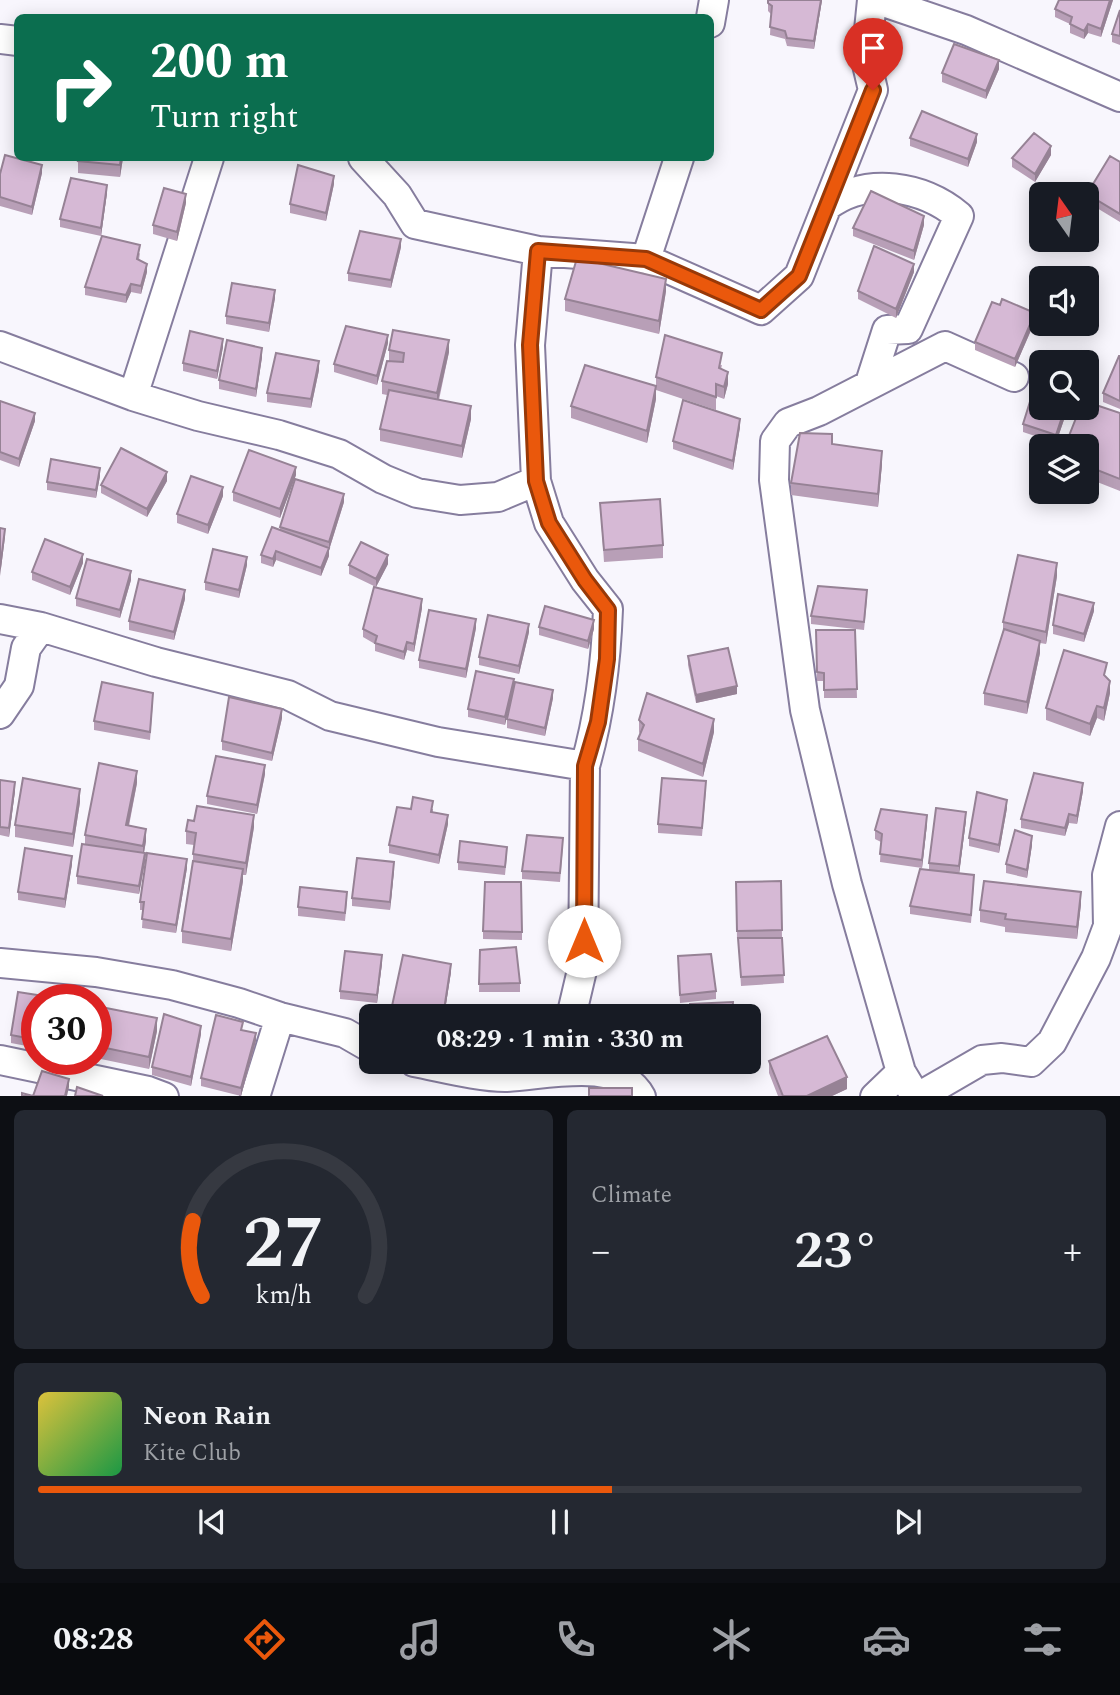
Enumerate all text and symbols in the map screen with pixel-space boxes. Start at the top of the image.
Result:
pin [843,18,903,90]
text: 200 m [150,25,289,100]
icon: arrive [854,29,892,67]
icon: right [35,42,126,133]
text: Turn right [150,93,298,142]
north arrow [1029,182,1099,252]
map controls [1029,182,1099,504]
button: sound [1029,266,1099,336]
button: search [1029,350,1099,420]
button: layers [1029,434,1099,504]
position arrow [547,904,621,978]
speed limit sign: 30 [21,984,112,1075]
text: 08:29 · 1 min · 330 m [436,1019,684,1059]
text: Climate [591,1178,672,1213]
text: 27 [243,1189,324,1300]
text: 23° [794,1212,879,1291]
text: − [591,1223,610,1281]
text: + [1063,1223,1082,1281]
text: km/h [255,1276,312,1314]
text: Neon Rain [143,1396,271,1436]
text: Kite Club [143,1436,241,1471]
icon: previous [193,1503,231,1541]
icon: pause [541,1503,579,1541]
icon: next [889,1503,927,1541]
text: 08:28 [53,1615,134,1664]
icon: directions [240,1615,289,1664]
icon: music [396,1615,445,1664]
icon: phone [551,1615,600,1664]
icon: climate [707,1615,756,1664]
icon: car [862,1615,911,1664]
icon: filters [1018,1615,1067,1664]

